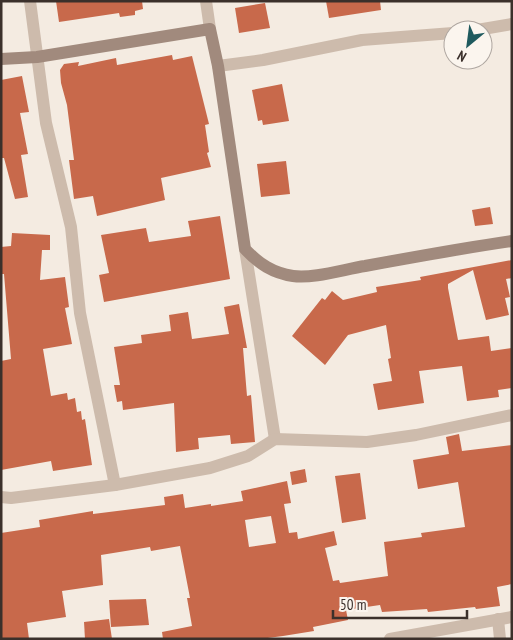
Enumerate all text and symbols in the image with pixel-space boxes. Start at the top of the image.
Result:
north arrow [443,20,493,70]
text: N [454,47,469,66]
scale bar [333,588,467,620]
text: 50 m [340,595,366,614]

